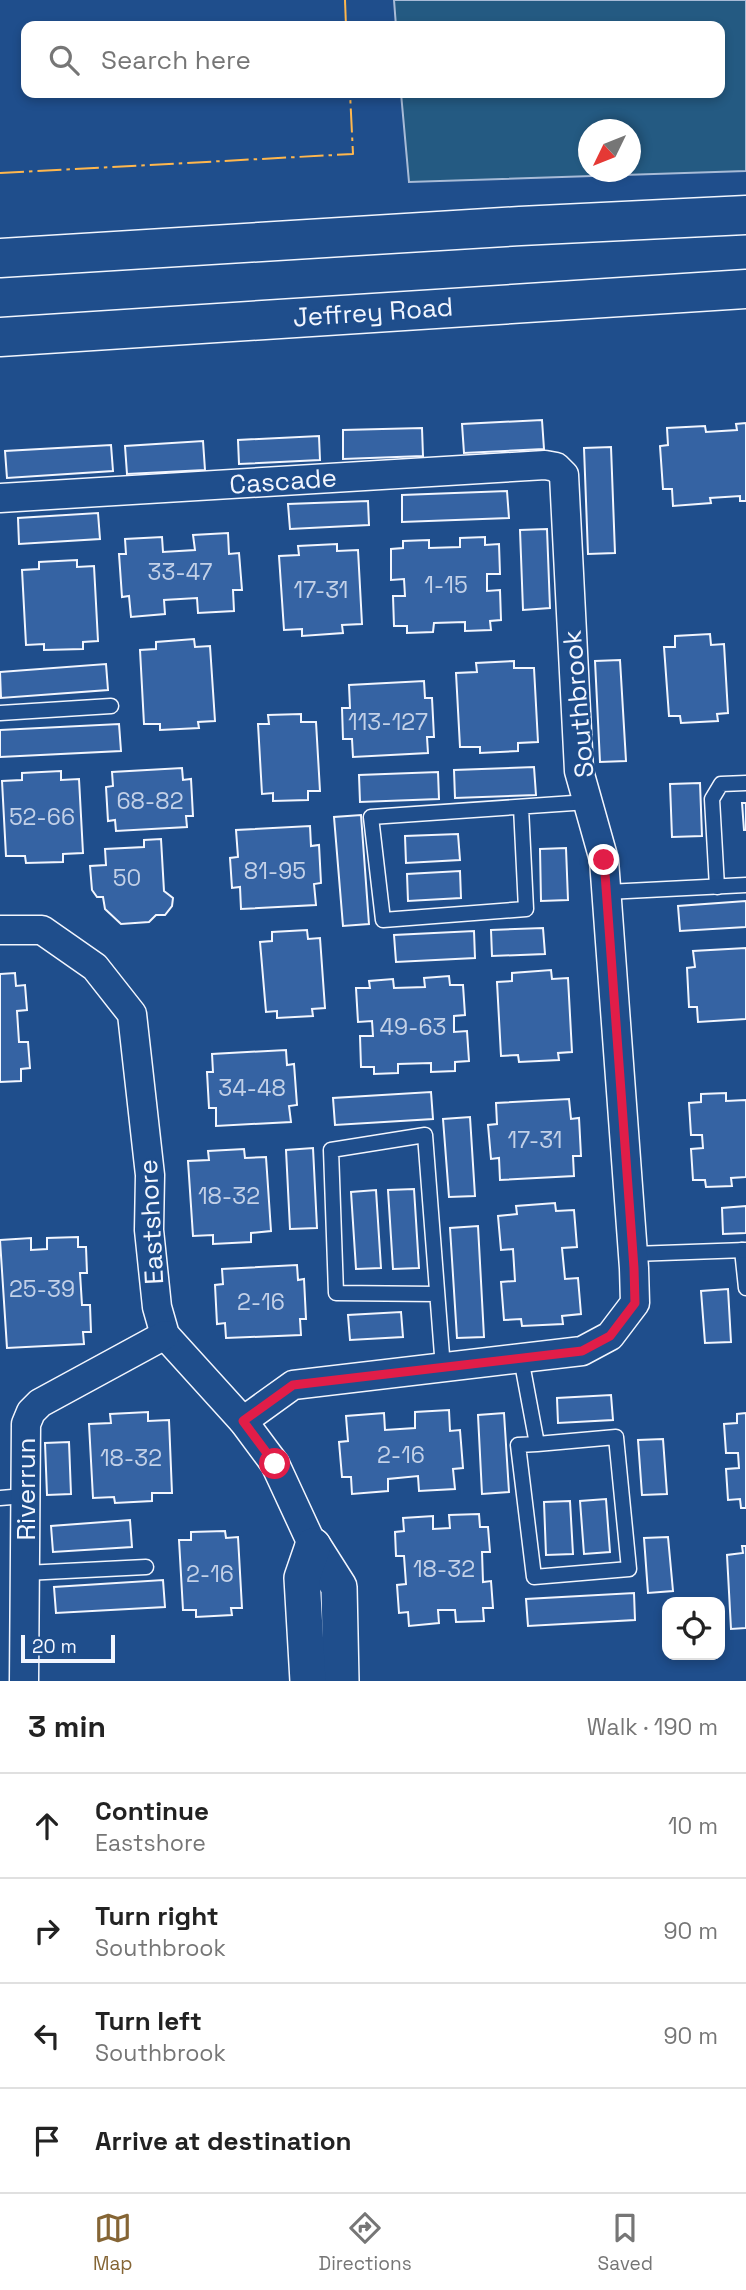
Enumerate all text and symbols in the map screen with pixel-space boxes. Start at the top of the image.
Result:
search box [21,21,725,98]
icon: search [45,41,83,79]
text: Search here [101,43,251,77]
north arrow [578,119,641,182]
street label: Jeffrey Road [292,289,454,335]
street label: Cascade [228,460,338,502]
house number: 33-47 [148,557,212,587]
house number: 1-15 [424,570,468,600]
house number: 17-31 [294,575,348,605]
street label: Southbrook [555,629,601,779]
house number: 113-127 [348,707,428,737]
house number: 68-82 [116,786,184,816]
house number: 52-66 [9,802,75,832]
route end [588,844,619,875]
house number: 81-95 [244,856,306,886]
house number: 50 [113,863,141,893]
house number: 49-63 [380,1012,446,1042]
house number: 34-48 [218,1073,286,1103]
house number: 17-31 [508,1125,562,1155]
street label: Eastshore [131,1159,171,1285]
house number: 18-32 [198,1181,260,1211]
house number: 25-39 [9,1274,75,1304]
house number: 2-16 [237,1287,285,1317]
street label: Riverrun [9,1437,43,1541]
house number: 2-16 [377,1440,425,1470]
house number: 18-32 [100,1443,162,1473]
route start [259,1448,290,1479]
house number: 18-32 [413,1554,475,1584]
house number: 2-16 [186,1559,234,1589]
map controls [662,1597,725,1660]
button: locate [662,1597,725,1660]
scale bar [21,1632,116,1664]
text: 20 m [32,1634,77,1659]
text: 3 min [28,1707,106,1746]
text: Walk · 190 m [587,1712,718,1742]
text: Continue [95,1794,209,1828]
icon: ahead [28,1807,66,1845]
text: 10 m [668,1811,718,1841]
text: Eastshore [95,1828,206,1858]
text: Turn right [95,1899,219,1933]
icon: right [28,1912,66,1950]
text: 90 m [663,1916,718,1946]
text: Southbrook [95,1933,226,1963]
text: Turn left [95,2004,202,2038]
icon: left [28,2017,66,2055]
text: 90 m [663,2021,718,2051]
text: Southbrook [95,2038,226,2068]
icon: arrive [28,2122,66,2160]
text: Arrive at destination [95,2124,352,2158]
tab: Map [93,2209,133,2276]
tab: Directions [319,2209,412,2276]
tab: Saved [598,2209,653,2276]

